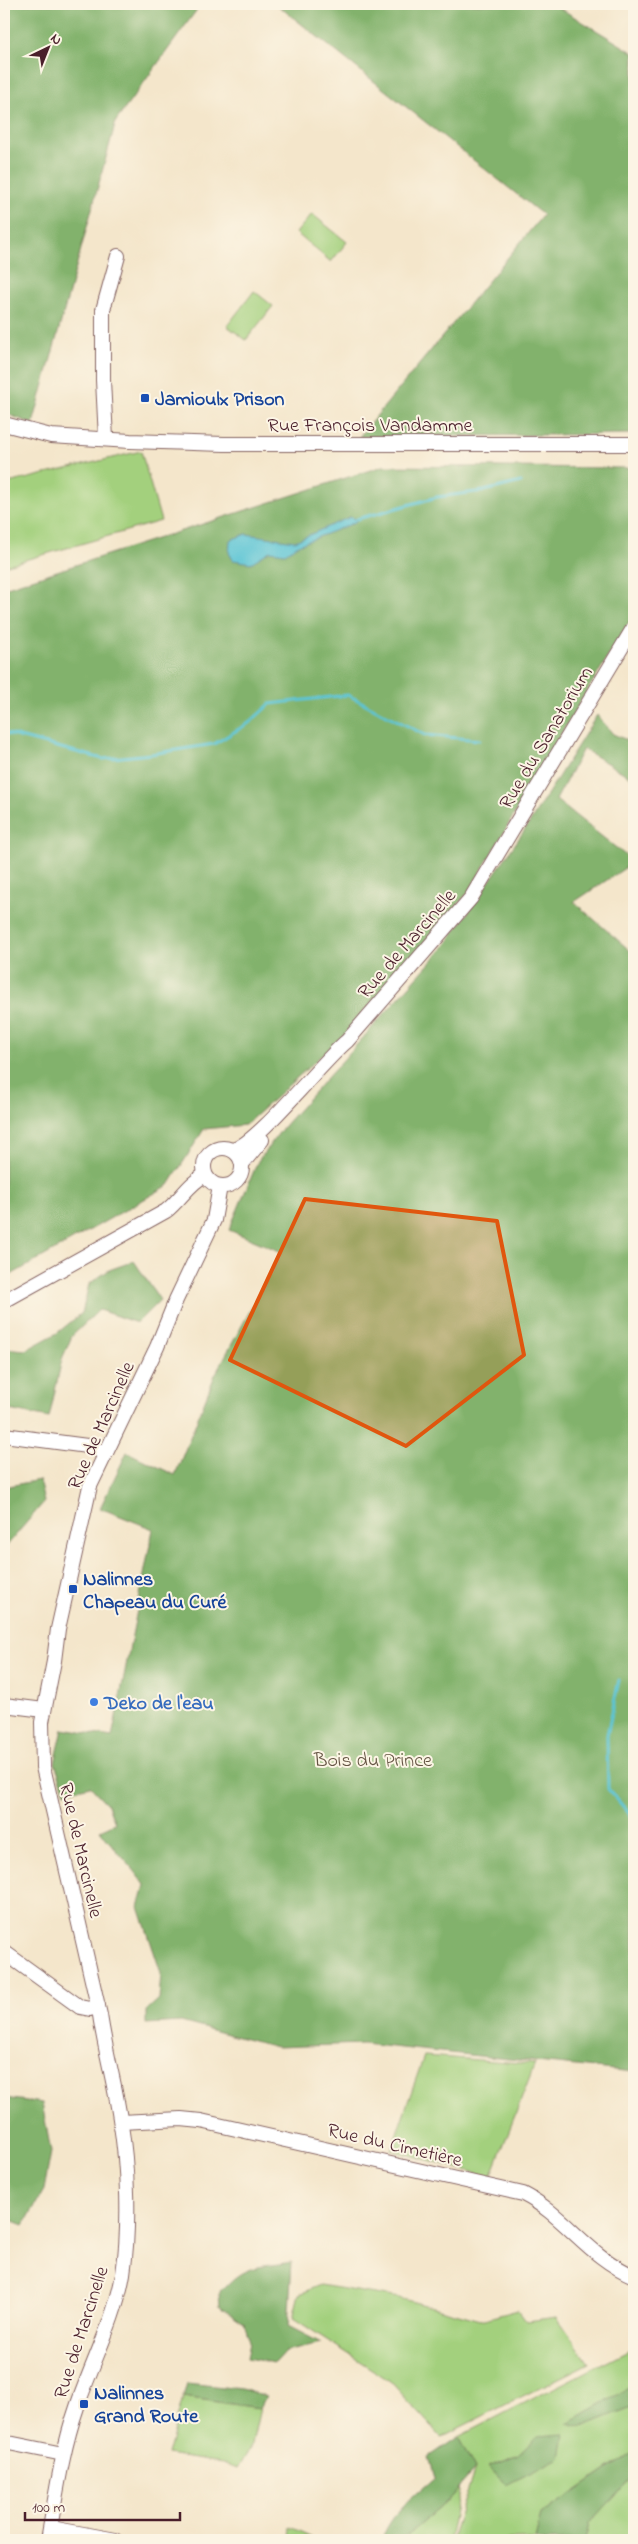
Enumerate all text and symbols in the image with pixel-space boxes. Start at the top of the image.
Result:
north arrow [22,22,72,72]
text: N [45,29,66,50]
place label: Jamioulx Prison [155,386,285,415]
marker: Jamioulx Prison [139,392,151,404]
street label: Rue François Vandamme [268,412,472,441]
street label: Rue du Sanatorium [493,661,601,815]
street label: Rue de Marcinelle [352,883,464,1006]
street label: Rue de Marcinelle [61,1357,144,1495]
place label: Nalinnes Chapeau du Curé [83,1566,227,1618]
marker: Nalinnes Chapeau du Curé [67,1583,79,1595]
place label: Deko de l'eau [103,1690,214,1719]
marker: Deko de l'eau [88,1696,100,1708]
park label: Bois du Prince [313,1747,432,1776]
street label: Rue de Marcinelle [50,1780,109,1921]
street label: Rue du Cimetière [324,2117,465,2176]
street label: Rue de Marcinelle [47,2263,117,2403]
place label: Nalinnes Grand Route [94,2380,199,2432]
marker: Nalinnes Grand Route [78,2398,90,2410]
scale bar [25,2489,180,2521]
text: 100 m [32,2497,65,2519]

